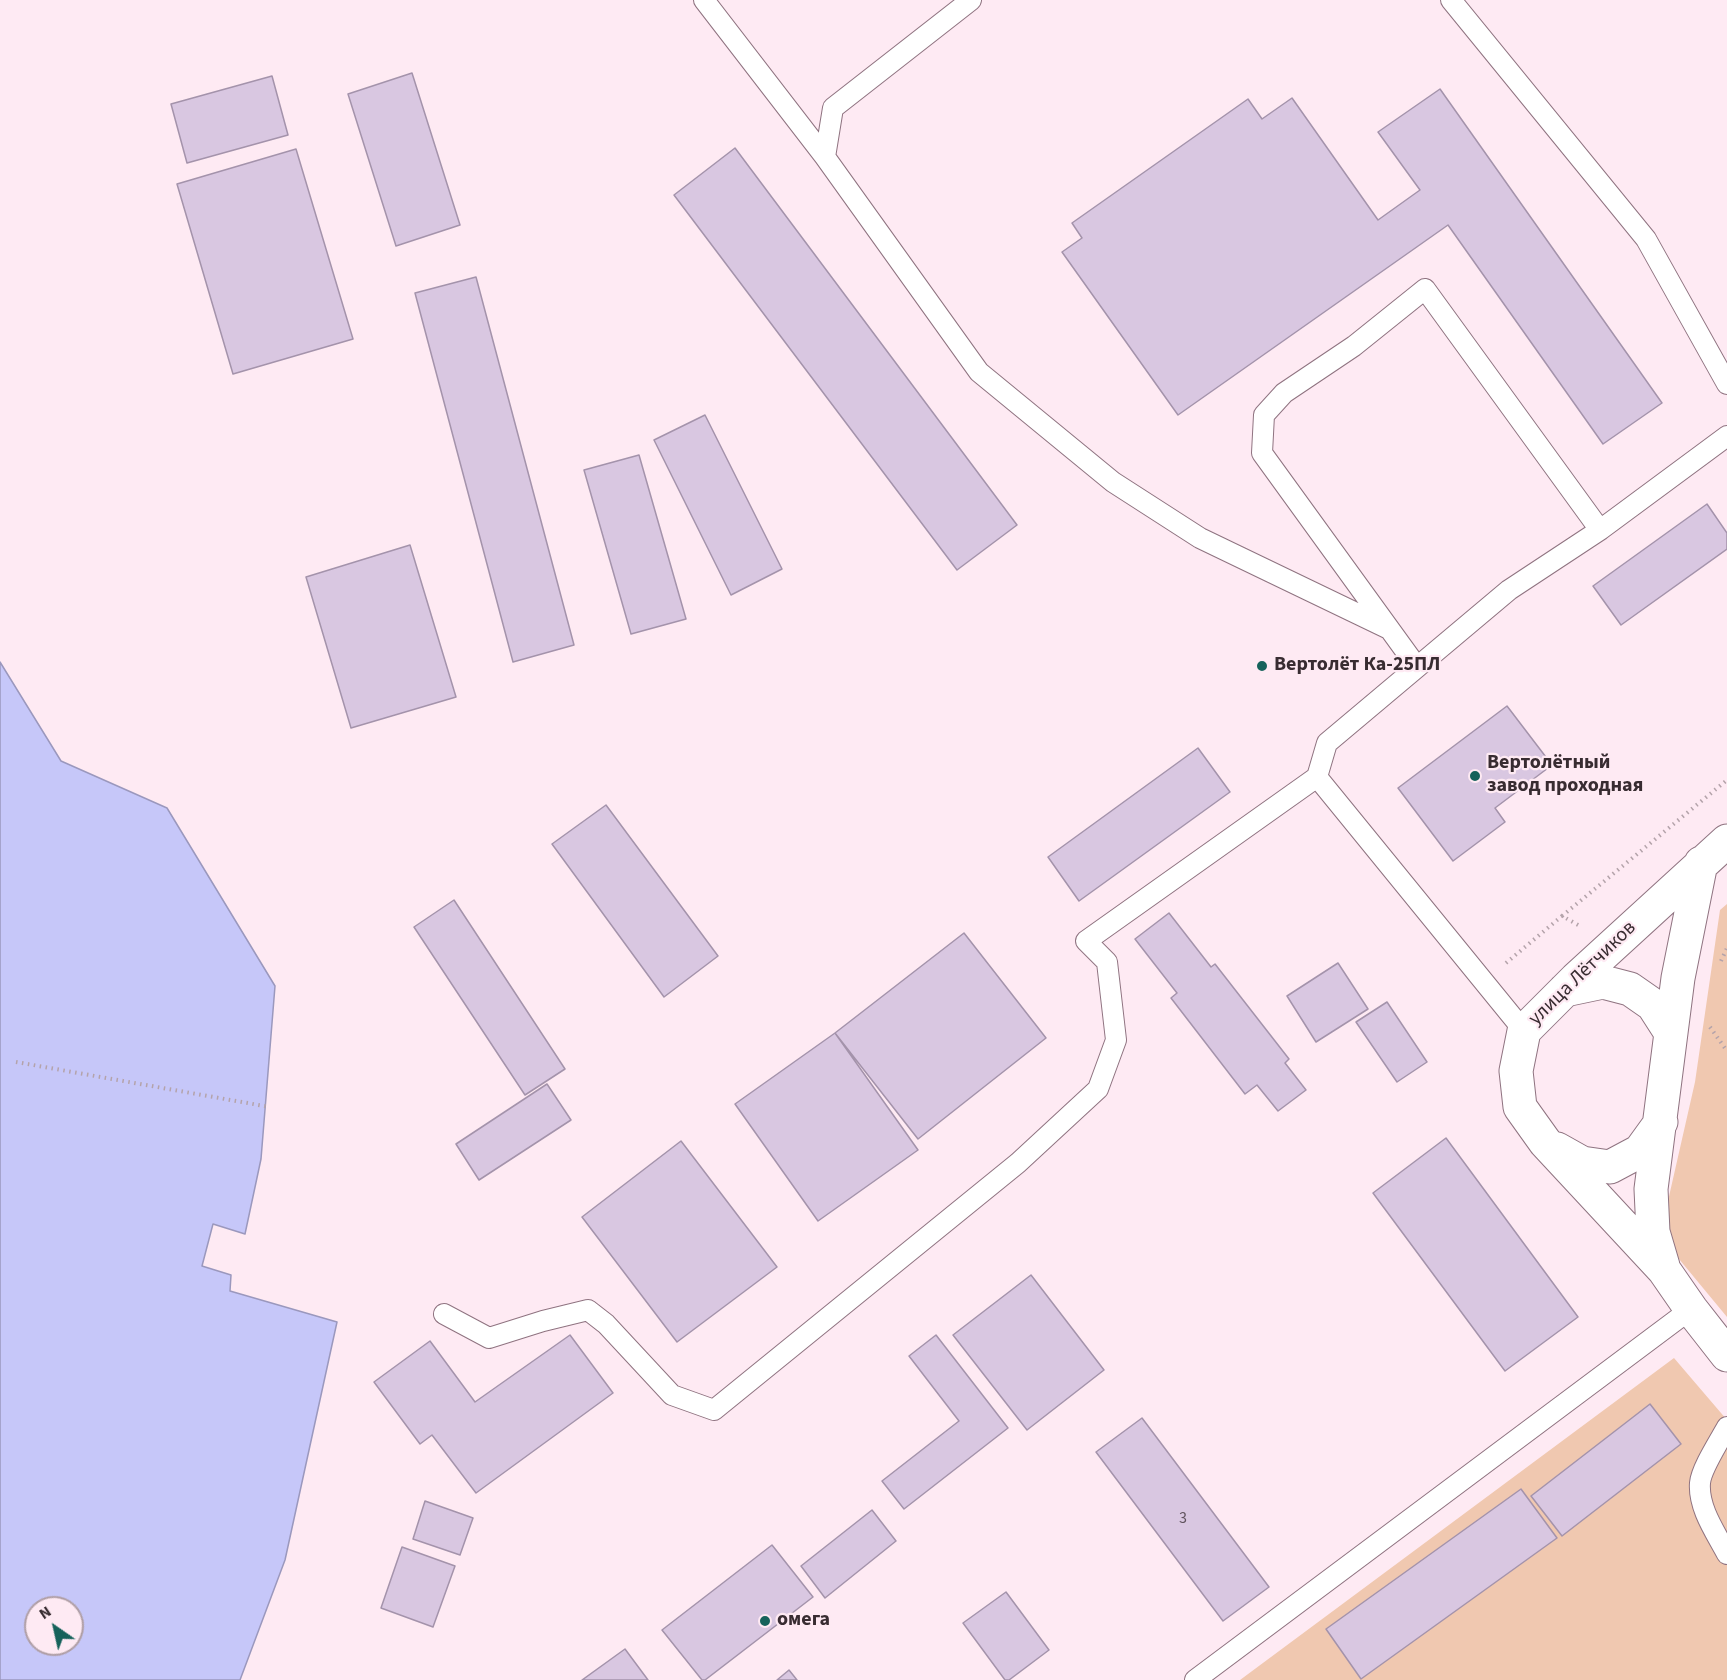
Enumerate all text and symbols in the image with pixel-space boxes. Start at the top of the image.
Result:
place label: Вертолёт Ка-25ПЛ [1274,654,1440,678]
marker: Вертолёт Ка-25ПЛ [1255,659,1269,673]
place label: Вертолётный завод проходная [1487,752,1644,799]
marker: Вертолётный завод проходная [1468,769,1482,783]
street label: улица Лётчиков [1524,917,1642,1031]
house number: 3 [1179,1509,1187,1529]
north arrow [24,1596,84,1656]
text: N [34,1601,56,1625]
place label: омега [777,1609,830,1633]
marker: омега [758,1614,772,1628]

